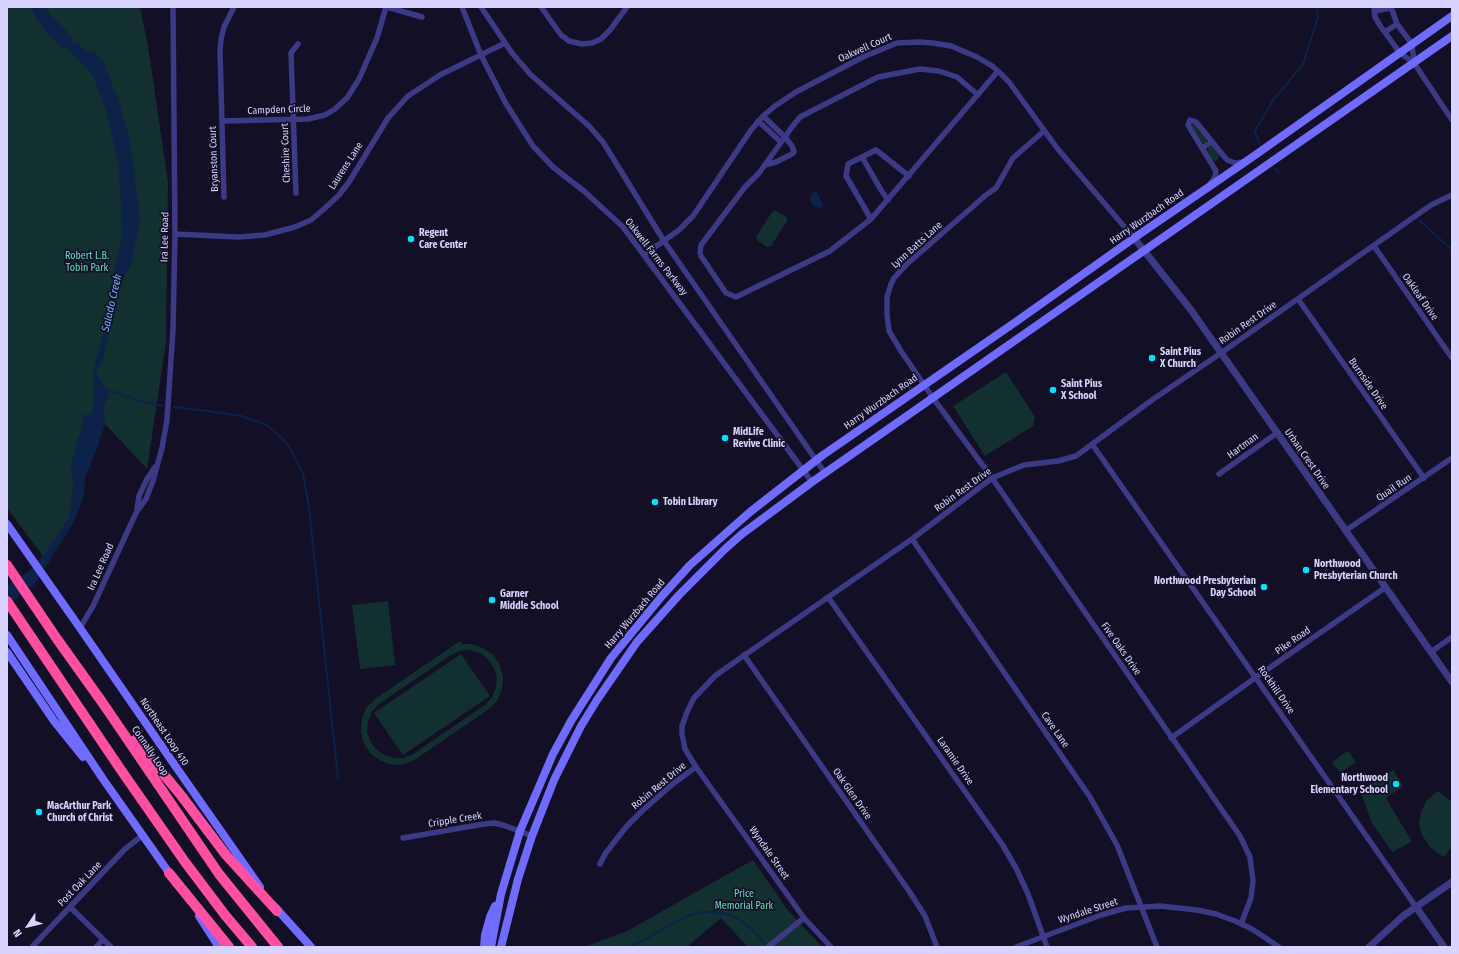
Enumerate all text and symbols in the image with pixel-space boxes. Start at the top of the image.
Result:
street label: Oakwell Court [837,31,893,65]
street label: Campden Circle [247,103,311,117]
street label: Cheshire Court [279,123,293,183]
street label: Bryanston Court [207,126,221,192]
street label: Laurens Lane [326,140,366,192]
street label: Harry Wurzbach Road [1108,187,1186,247]
street label: Ira Lee Road [159,212,171,262]
street label: Oakwell Farms Parkway [622,216,690,298]
street label: Lynn Batts Lane [889,219,945,271]
place label: Regent Care Center [419,227,467,250]
marker: Regent Care Center [406,234,416,244]
park label: Robert L.B. Tobin Park [65,250,109,274]
street label: Oakleaf Drive [1399,271,1441,323]
water label: Salado Creek [99,273,125,333]
street label: Robin Rest Drive [1217,299,1279,347]
place label: Saint Pius X Church [1160,346,1201,370]
marker: Saint Pius X Church [1147,353,1157,363]
street label: Burnside Drive [1346,356,1390,412]
street label: Harry Wurzbach Road [842,372,920,432]
place label: Saint Pius X School [1061,378,1102,402]
marker: Saint Pius X School [1048,385,1058,395]
place label: MidLife Revive Clinic [733,426,785,450]
street label: Urban Crest Drive [1282,426,1332,492]
street label: Hartman [1225,431,1261,461]
marker: MidLife Revive Clinic [720,433,730,443]
street label: Robin Rest Drive [932,465,994,515]
street label: Quail Run [1374,472,1414,504]
place label: Tobin Library [663,496,717,508]
marker: Tobin Library [650,497,660,507]
street label: Ira Lee Road [85,542,117,592]
place label: Northwood Presbyterian Church [1314,558,1398,582]
marker: Northwood Presbyterian Church [1301,565,1311,575]
place label: Northwood Presbyterian Day School [1154,575,1256,598]
street label: Harry Wurzbach Road [602,577,668,651]
marker: Northwood Presbyterian Day School [1259,582,1269,592]
place label: Garner Middle School [500,588,559,612]
marker: Garner Middle School [487,595,497,605]
street label: Five Oaks Drive [1098,620,1144,678]
street label: Pike Road [1273,625,1313,657]
street label: Rockhill Drive [1255,664,1297,716]
street label: Northeast Loop 410 [137,696,191,768]
street label: Cave Lane [1038,710,1072,750]
street label: Connally Loop [129,724,171,778]
street label: Laramie Drive [934,735,976,787]
street label: Robin Rest Drive [629,760,689,812]
street label: Oak Glen Drive [830,766,874,822]
place label: Northwood Elementary School [1311,772,1388,796]
marker: Northwood Elementary School [1391,779,1401,789]
place label: MacArthur Park Church of Christ [47,800,113,824]
marker: MacArthur Park Church of Christ [34,807,44,817]
street label: Cripple Creek [427,810,483,830]
street label: Wyndale Street [746,824,792,882]
street label: Post Oak Lane [56,859,104,909]
park label: Price Memorial Park [715,888,773,912]
street label: Wyndale Street [1057,896,1119,926]
north arrow [8,906,48,946]
text: N [11,927,25,940]

